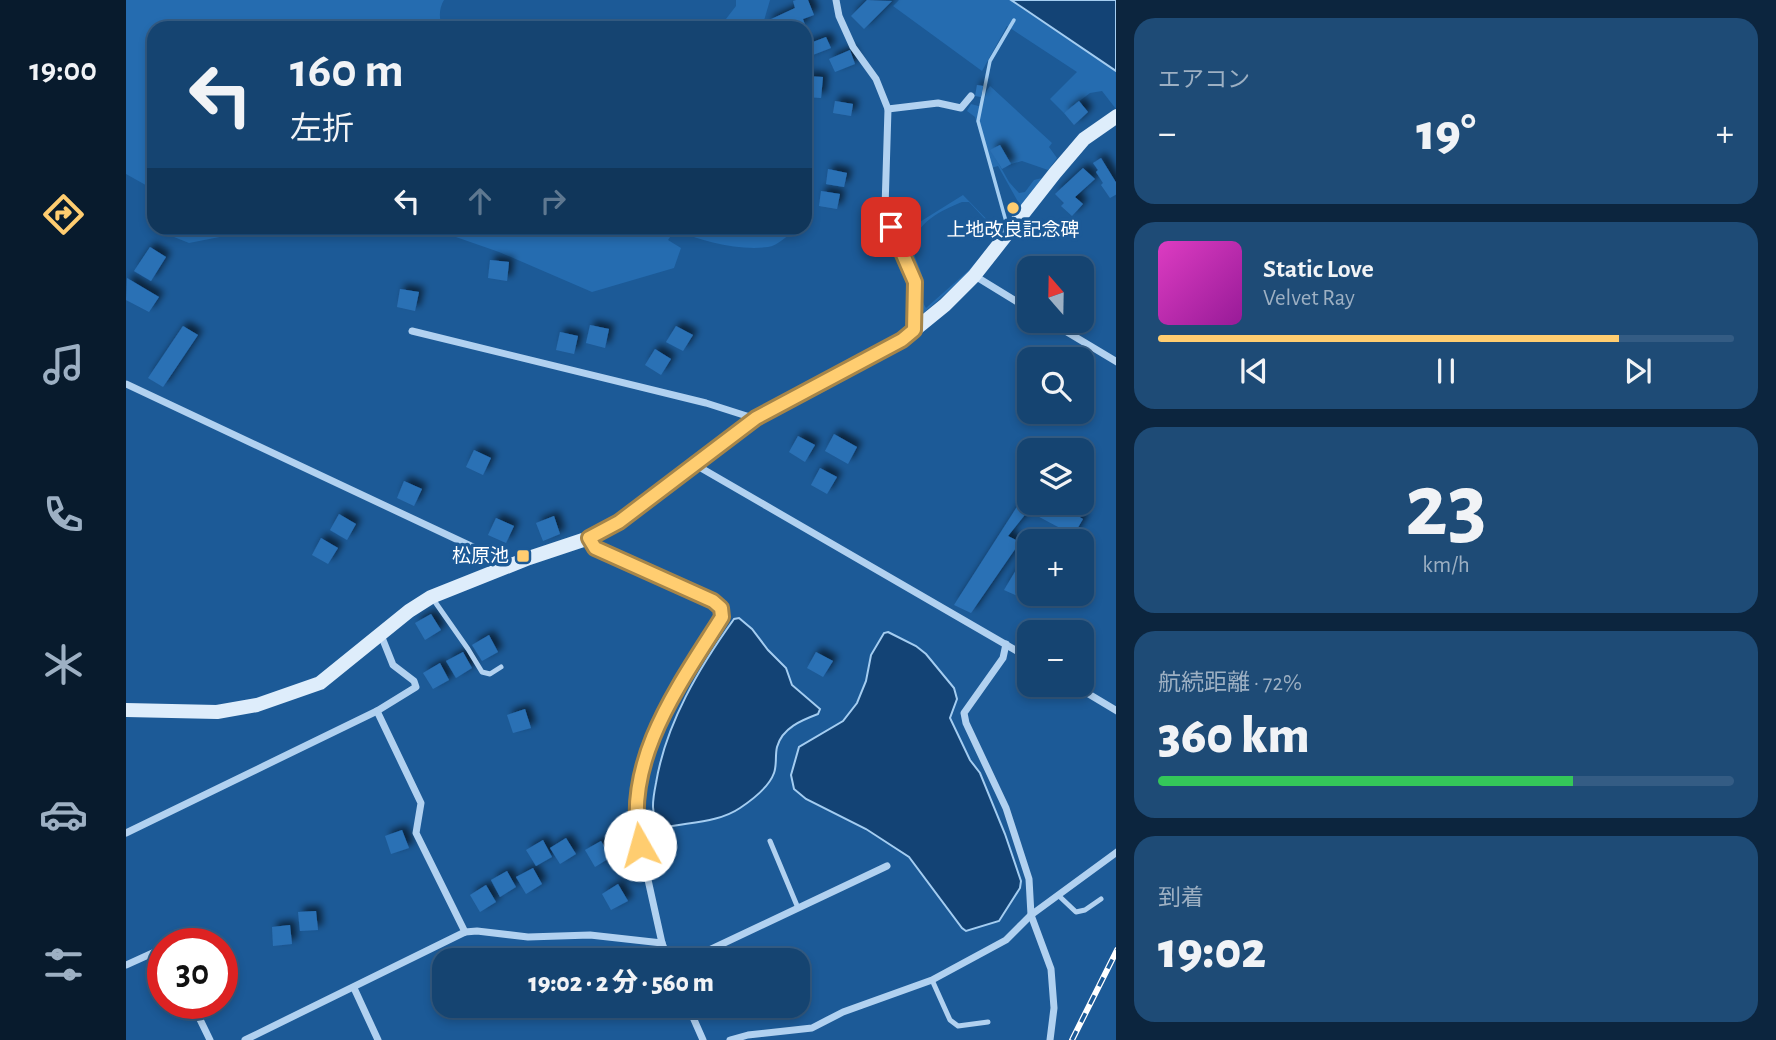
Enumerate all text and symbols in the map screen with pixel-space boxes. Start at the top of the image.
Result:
text: 160 m [290,47,404,96]
icon: left [175,49,266,140]
text: 19:00 [29,54,97,86]
text: エアコン [1158,69,1250,92]
text: 19° [1416,107,1476,159]
text: 左折 [290,113,354,145]
text: − [1158,115,1176,153]
text: + [1716,115,1734,153]
icon: left [388,182,426,220]
icon: ahead [461,182,499,220]
icon: right [534,182,572,220]
icon: directions [39,190,88,239]
pin [861,197,921,257]
marker: 上地改良記念碑 [1005,200,1021,216]
icon: arrive [872,208,910,246]
place label: 上地改良記念碑 [946,219,1080,240]
north arrow [1017,256,1094,332]
map controls [1017,256,1094,697]
text: Static Love [1263,256,1374,282]
text: Velvet Ray [1263,287,1355,310]
icon: music [39,340,88,389]
button: search [1017,347,1094,424]
icon: previous [1235,352,1273,390]
icon: pause [1427,352,1465,390]
icon: next [1619,352,1657,390]
button: layers [1017,438,1094,515]
text: 23 [1405,461,1487,552]
icon: phone [39,490,88,539]
button: + [1017,529,1094,606]
place label: 松原池 [452,545,509,566]
marker: 松原池 [515,548,531,564]
text: km/h [1422,554,1470,577]
button: − [1017,620,1094,697]
icon: climate [39,640,88,689]
text: 航続距離 · 72% [1158,672,1302,695]
text: 360 km [1158,710,1310,762]
icon: car [39,790,88,839]
position arrow [603,808,677,882]
text: 到着 [1158,887,1204,910]
text: 19:02 [1158,925,1266,977]
speed limit sign: 30 [147,928,238,1019]
icon: filters [39,940,88,989]
text: 19:02 · 2 分 · 560 m [528,970,714,996]

